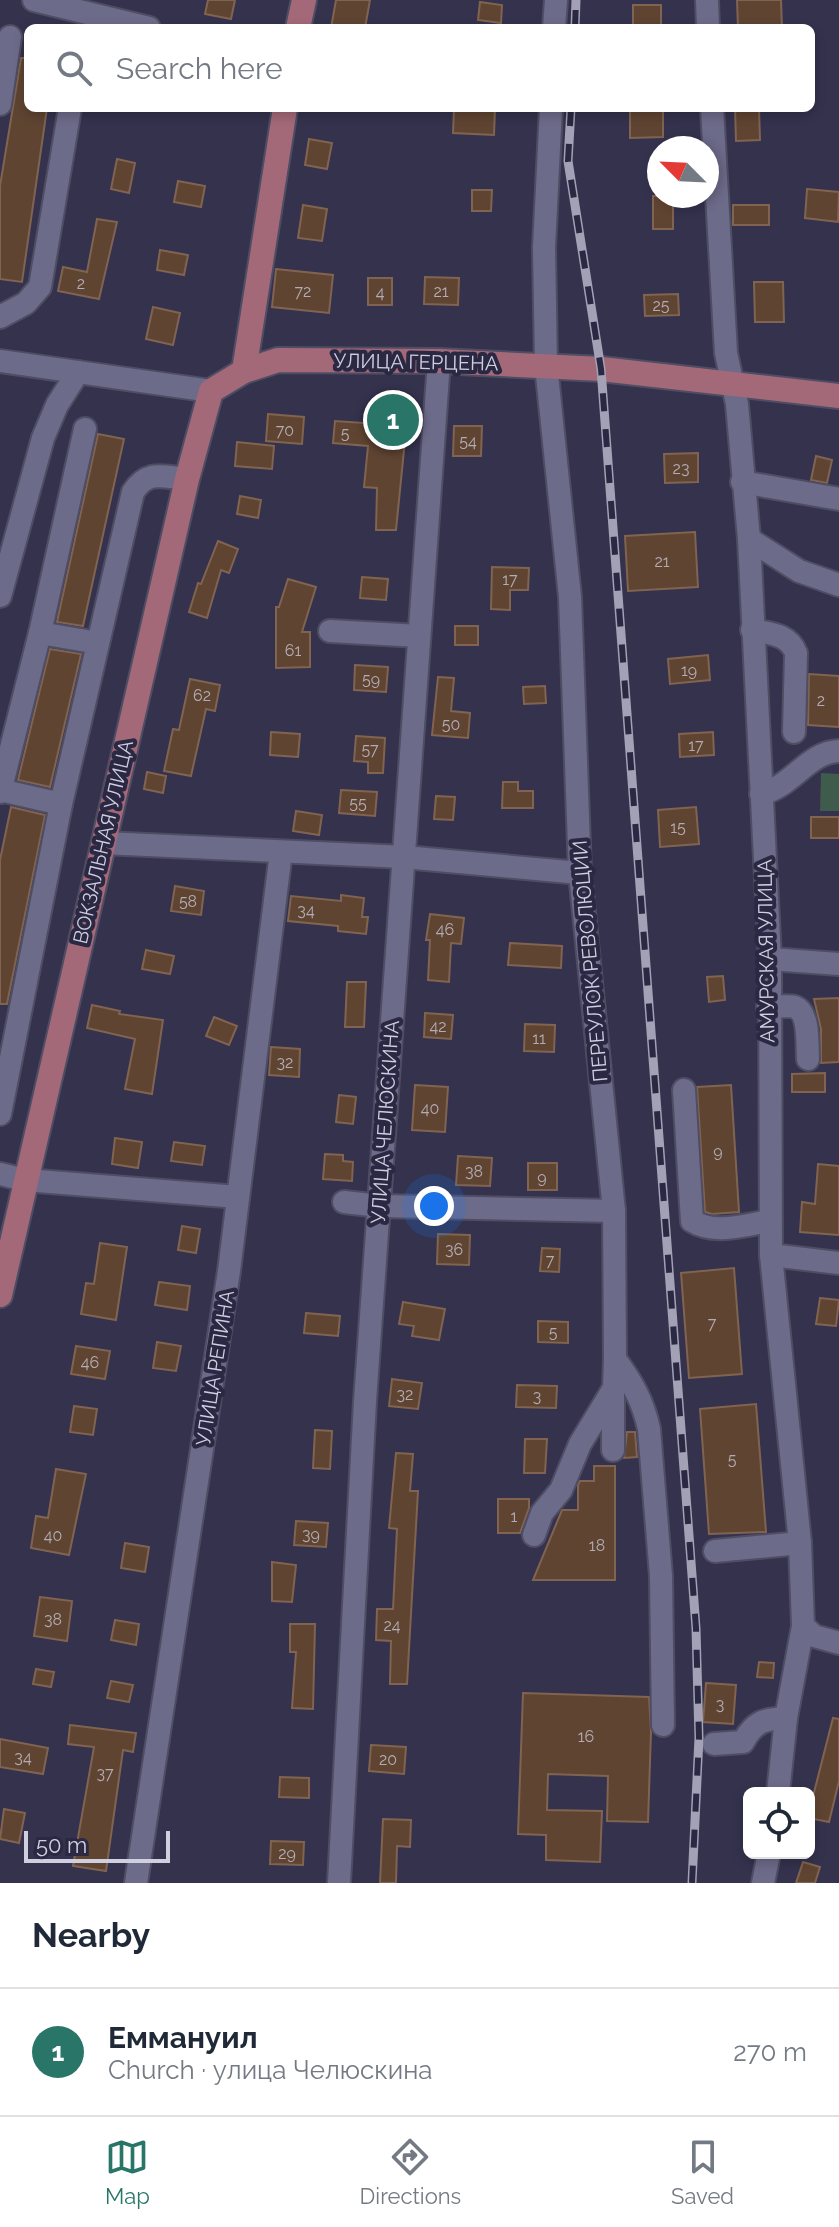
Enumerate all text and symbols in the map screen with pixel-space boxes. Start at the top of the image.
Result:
search box [24,24,815,112]
icon: search [52,46,96,90]
text: Search here [116,51,283,86]
north arrow [647,136,719,208]
house number: 2 [77,274,85,293]
house number: 72 [295,282,311,301]
house number: 21 [433,282,449,301]
house number: 4 [376,283,385,302]
house number: 25 [652,296,670,315]
street label: УЛИЦА ГЕРЦЕНА [333,349,499,375]
pin: 1 [367,390,419,450]
house number: 70 [276,421,294,440]
house number: 5 [341,424,350,443]
house number: 54 [459,432,477,451]
house number: 23 [673,459,689,478]
house number: 21 [654,552,670,571]
house number: 17 [502,570,518,589]
house number: 61 [285,641,301,660]
house number: 19 [681,661,697,680]
house number: 59 [362,670,380,689]
house number: 62 [193,686,211,705]
house number: 2 [817,691,825,710]
house number: 50 [442,715,460,734]
house number: 17 [688,736,704,755]
street label: ВОКЗАЛЬНАЯ УЛИЦА [68,737,138,946]
house number: 57 [361,740,379,759]
house number: 55 [349,794,367,813]
house number: 15 [670,818,686,837]
street label: ПЕРЕУЛОК РЕВОЛЮЦИИ [567,839,613,1083]
street label: АМУРСКАЯ УЛИЦА [752,858,780,1043]
house number: 58 [179,892,197,911]
house number: 34 [297,901,315,920]
house number: 46 [436,920,454,939]
house number: 42 [429,1017,447,1036]
street label: УЛИЦА ЧЕЛЮСКИНА [366,1019,404,1224]
house number: 11 [532,1029,546,1048]
house number: 32 [277,1053,293,1072]
house number: 40 [421,1099,439,1118]
house number: 9 [713,1142,723,1161]
house number: 38 [465,1162,483,1181]
house number: 9 [537,1168,547,1187]
your location [414,1186,454,1226]
house number: 36 [445,1240,463,1259]
house number: 7 [546,1251,555,1270]
street label: УЛИЦА РЕПИНА [191,1288,239,1447]
house number: 7 [708,1314,717,1333]
house number: 5 [549,1323,558,1342]
house number: 46 [81,1353,99,1372]
house number: 32 [397,1385,413,1404]
house number: 3 [533,1387,541,1406]
house number: 5 [728,1450,737,1469]
house number: 1 [511,1507,518,1526]
house number: 39 [302,1525,320,1544]
house number: 40 [44,1526,62,1545]
house number: 18 [589,1536,605,1555]
house number: 38 [44,1610,62,1629]
house number: 24 [383,1616,401,1635]
house number: 3 [716,1695,724,1714]
house number: 16 [578,1727,594,1746]
house number: 34 [14,1748,32,1767]
house number: 20 [379,1750,397,1769]
house number: 37 [96,1764,114,1783]
map controls [743,1787,815,1859]
button: locate [743,1787,815,1859]
scale bar [24,1827,170,1863]
text: 50 m [36,1832,87,1858]
house number: 29 [278,1844,296,1863]
text: Nearby [32,1915,150,1955]
text: Еммануил [108,2020,258,2055]
text: 1 [52,2037,64,2067]
text: 270 m [733,2037,807,2067]
text: Church · улица Челюскина [108,2055,433,2085]
tab: Map [105,2135,150,2209]
tab: Directions [360,2135,461,2209]
tab: Saved [671,2135,734,2209]

